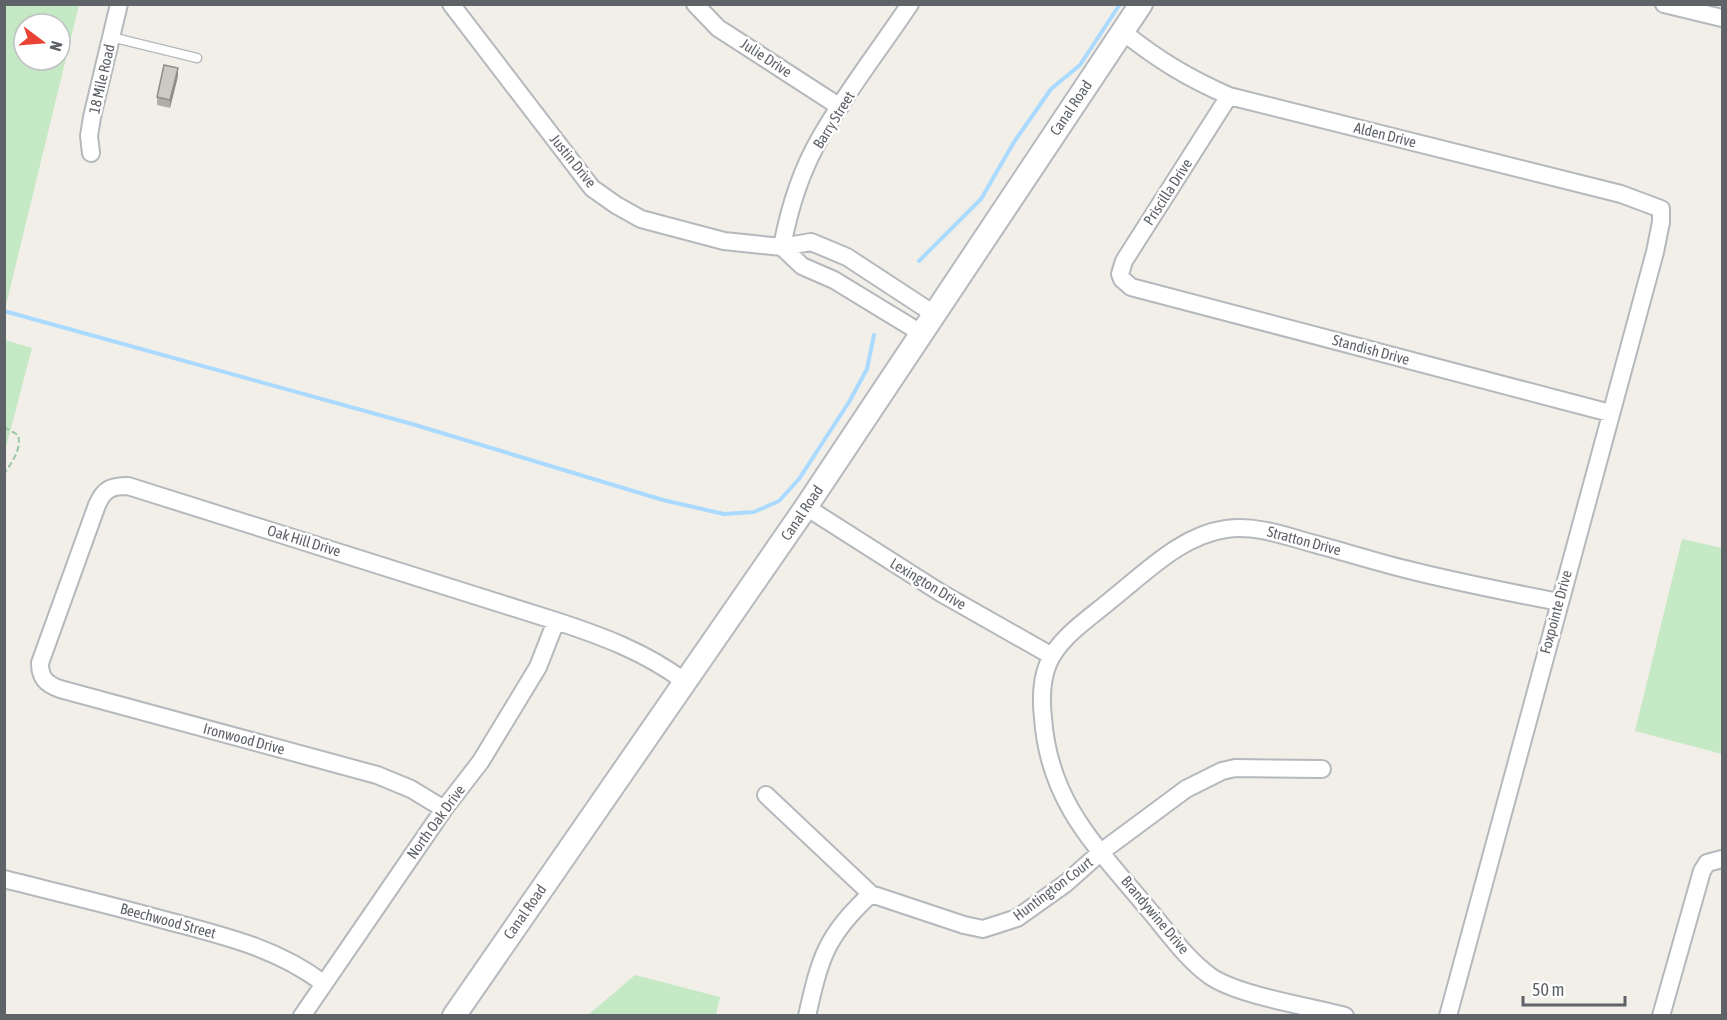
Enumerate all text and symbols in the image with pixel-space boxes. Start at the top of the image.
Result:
north arrow [12,12,72,72]
street label: Julie Drive [738,35,795,80]
text: N [46,39,66,53]
street label: 18 Mile Road [85,42,118,115]
street label: Canal Road [1046,77,1095,138]
street label: Barry Street [809,88,858,151]
street label: Alden Drive [1352,119,1418,150]
street label: Justin Drive [547,131,600,191]
street label: Priscilla Drive [1140,155,1195,228]
street label: Standish Drive [1331,331,1412,368]
street label: Canal Road [777,482,826,543]
street label: Oak Hill Drive [265,521,343,560]
street label: Stratton Drive [1265,523,1343,559]
street label: Lexington Drive [887,554,969,613]
street label: Foxpointe Drive [1536,568,1575,655]
street label: Ironwood Drive [201,719,287,758]
street label: North Oak Drive [403,781,468,862]
street label: Huntington Court [1010,853,1096,924]
street label: Brandywine Drive [1118,872,1193,957]
street label: Canal Road [500,881,550,942]
street label: Beechwood Street [118,900,218,941]
scale bar [1523,969,1625,1007]
text: 50 m [1532,979,1564,1000]

